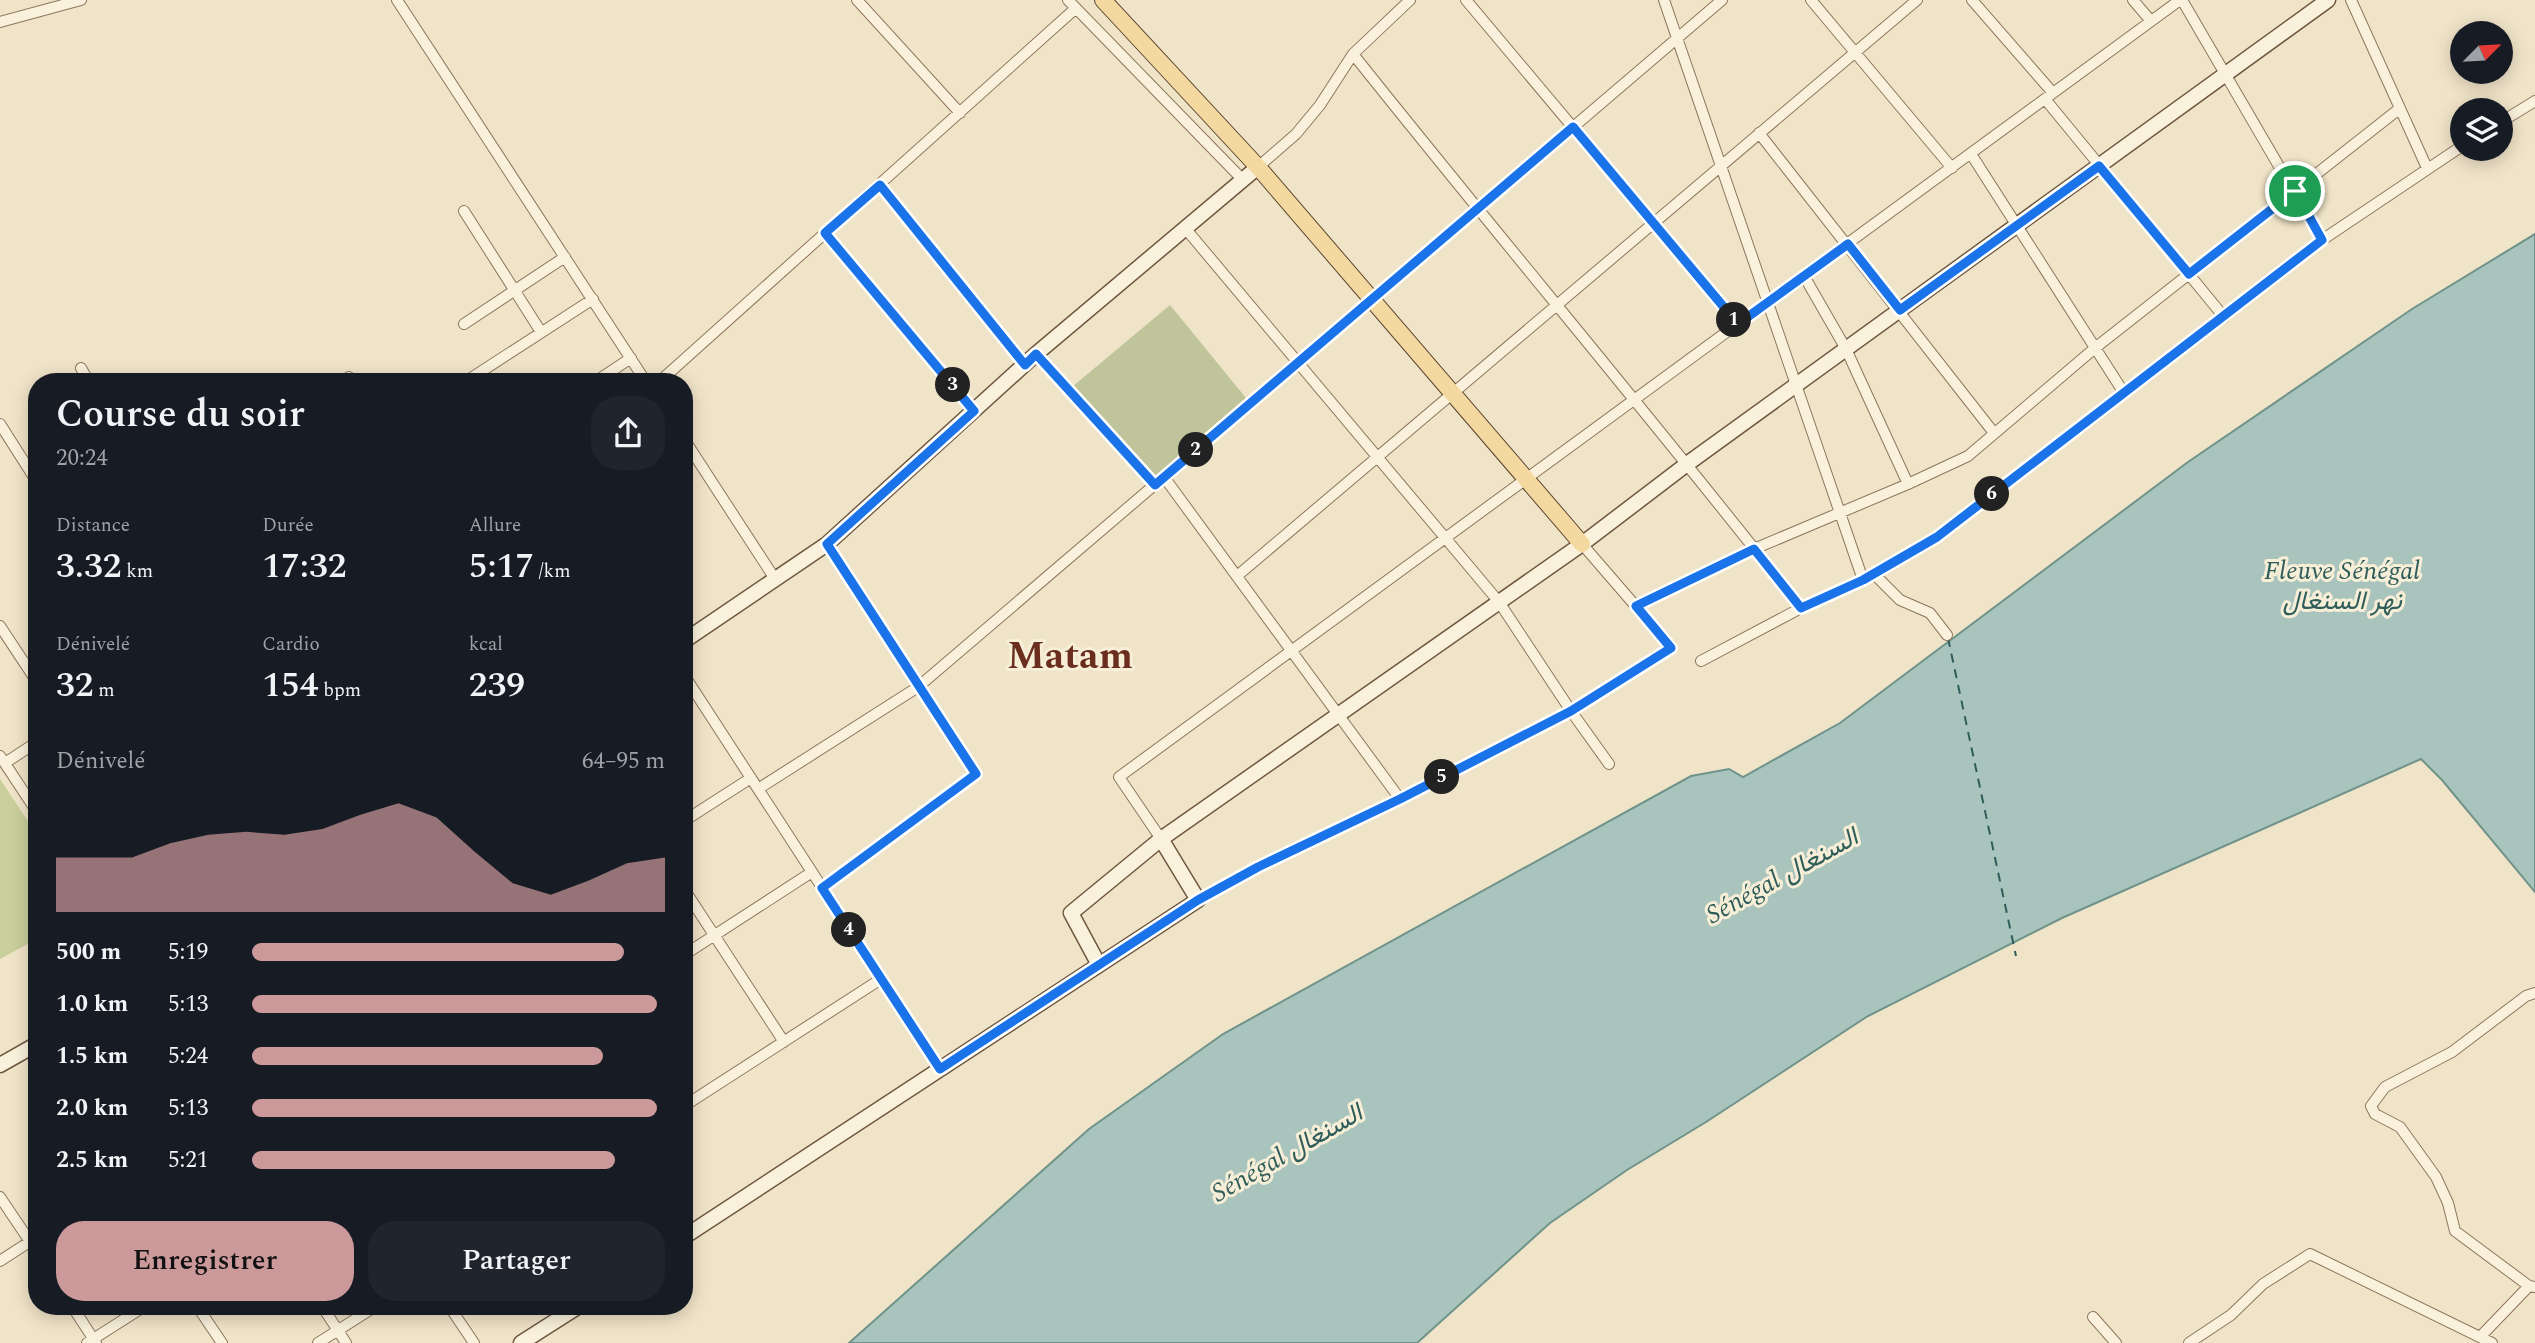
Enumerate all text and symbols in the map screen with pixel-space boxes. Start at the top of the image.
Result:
north arrow [2450,21,2513,84]
map controls [2450,21,2513,161]
button: layers [2450,98,2513,161]
pin [2265,161,2325,221]
icon: arrive [2276,172,2314,210]
pin: 1 [1716,302,1752,338]
text: 1 [1728,305,1739,334]
pin: 3 [936,368,970,402]
text: 3 [947,370,958,399]
text: Course du soir [56,386,305,444]
button: share [591,396,665,470]
pin: 2 [1178,433,1214,468]
text: 2 [1190,435,1201,464]
text: 20:24 [56,441,108,476]
pin: 6 [1974,476,2010,512]
text: 6 [1986,479,1997,508]
text: Distance [56,511,130,540]
text: Durée [262,511,314,540]
text: Allure [469,511,521,540]
text: 3.32 [56,540,121,593]
text: 17:32 [262,540,347,593]
text: 5:17 [469,540,534,593]
water label: Fleuve Sénégal نهر السنغال [2264,551,2420,621]
text: km [121,557,153,586]
text: /km [534,557,571,586]
district label: Matam [1007,628,1133,686]
text: Dénivelé [56,630,130,659]
text: Cardio [262,630,320,659]
text: kcal [469,630,503,659]
text: 32 [56,659,94,712]
text: 154 [262,659,319,712]
text: 239 [469,659,525,712]
text: m [94,676,115,705]
text: bpm [319,676,361,705]
text: Dénivelé [56,744,146,779]
text: 64–95 m [582,744,665,779]
pin: 5 [1424,760,1460,794]
text: 5 [1436,762,1447,791]
water label: Sénégal السنغال [1698,816,1868,934]
pin: 4 [832,912,866,948]
text: 4 [843,915,854,944]
text: 500 m [56,935,121,970]
text: 5:19 [168,935,208,970]
text: 1.0 km [56,987,128,1022]
text: 5:13 [168,987,208,1022]
text: 1.5 km [56,1039,128,1074]
text: 5:24 [168,1039,208,1074]
text: 2.0 km [56,1091,128,1126]
text: 5:13 [168,1091,208,1126]
water label: Sénégal السنغال [1204,1092,1373,1213]
text: 2.5 km [56,1143,128,1178]
text: 5:21 [168,1143,208,1178]
button: Enregistrer [56,1221,354,1301]
button: Partager [368,1221,665,1301]

